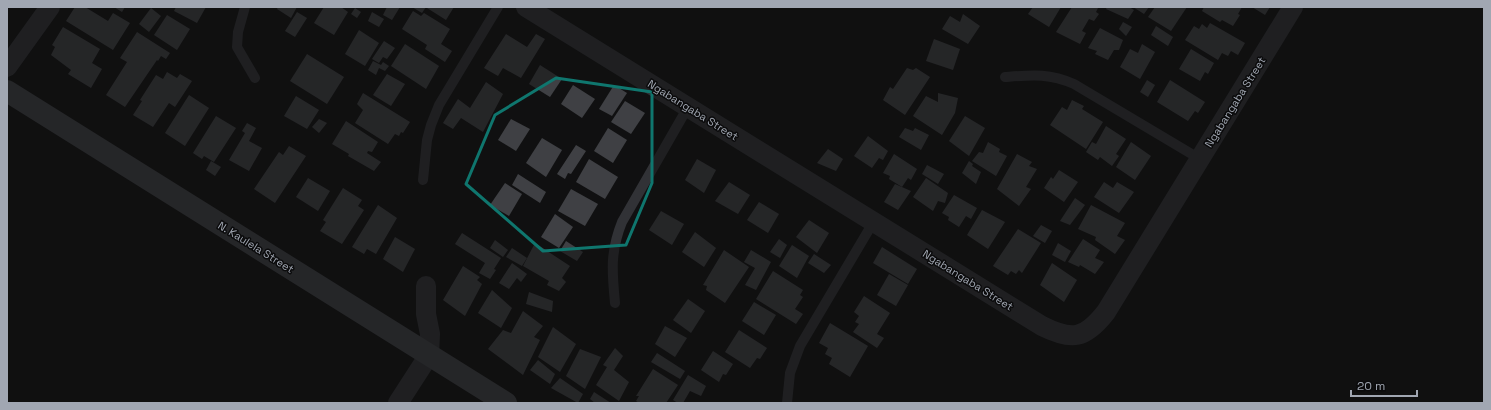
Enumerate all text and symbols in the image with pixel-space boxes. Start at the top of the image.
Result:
street label: Ngabangaba Street [1201,54,1269,150]
street label: Ngabangaba Street [645,76,741,144]
street label: N. Kaulela Street [215,218,297,276]
street label: Ngabangaba Street [920,246,1016,314]
scale bar [1351,372,1417,398]
text: 20 m [1357,378,1385,394]

